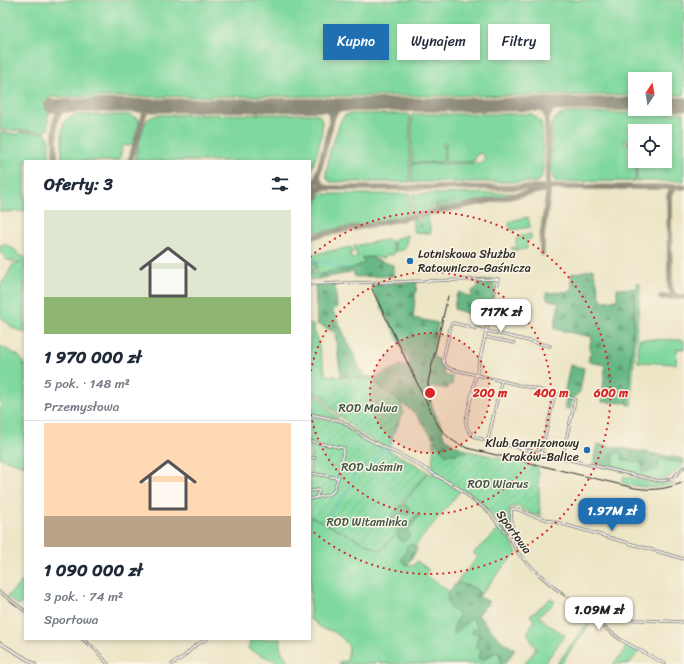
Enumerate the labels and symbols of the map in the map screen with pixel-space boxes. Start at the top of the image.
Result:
north arrow [628,72,672,116]
place label: Lotniskowa Służba Ratowniczo-Gaśnicza [418,243,531,279]
marker: Lotniskowa Służba Ratowniczo-Gaśnicza [405,256,415,266]
pin: 717K zł [464,299,538,333]
text: 200 m [472,382,508,404]
text: 400 m [532,382,569,404]
text: 600 m [593,382,629,404]
centre of rings [423,386,437,400]
park label: ROD Malwa [339,397,398,419]
place label: Klub Garnizonowy Kraków-Balice [485,432,580,468]
marker: Klub Garnizonowy Kraków-Balice [582,445,592,455]
park label: ROD Jaśmin [341,456,403,478]
park label: ROD Wiarus [467,473,529,495]
pin: 1.97M zł [571,498,653,532]
street label: Sportowa [490,505,538,559]
park label: ROD Witaminka [327,511,407,533]
pin: 1.09M zł [558,597,640,631]

